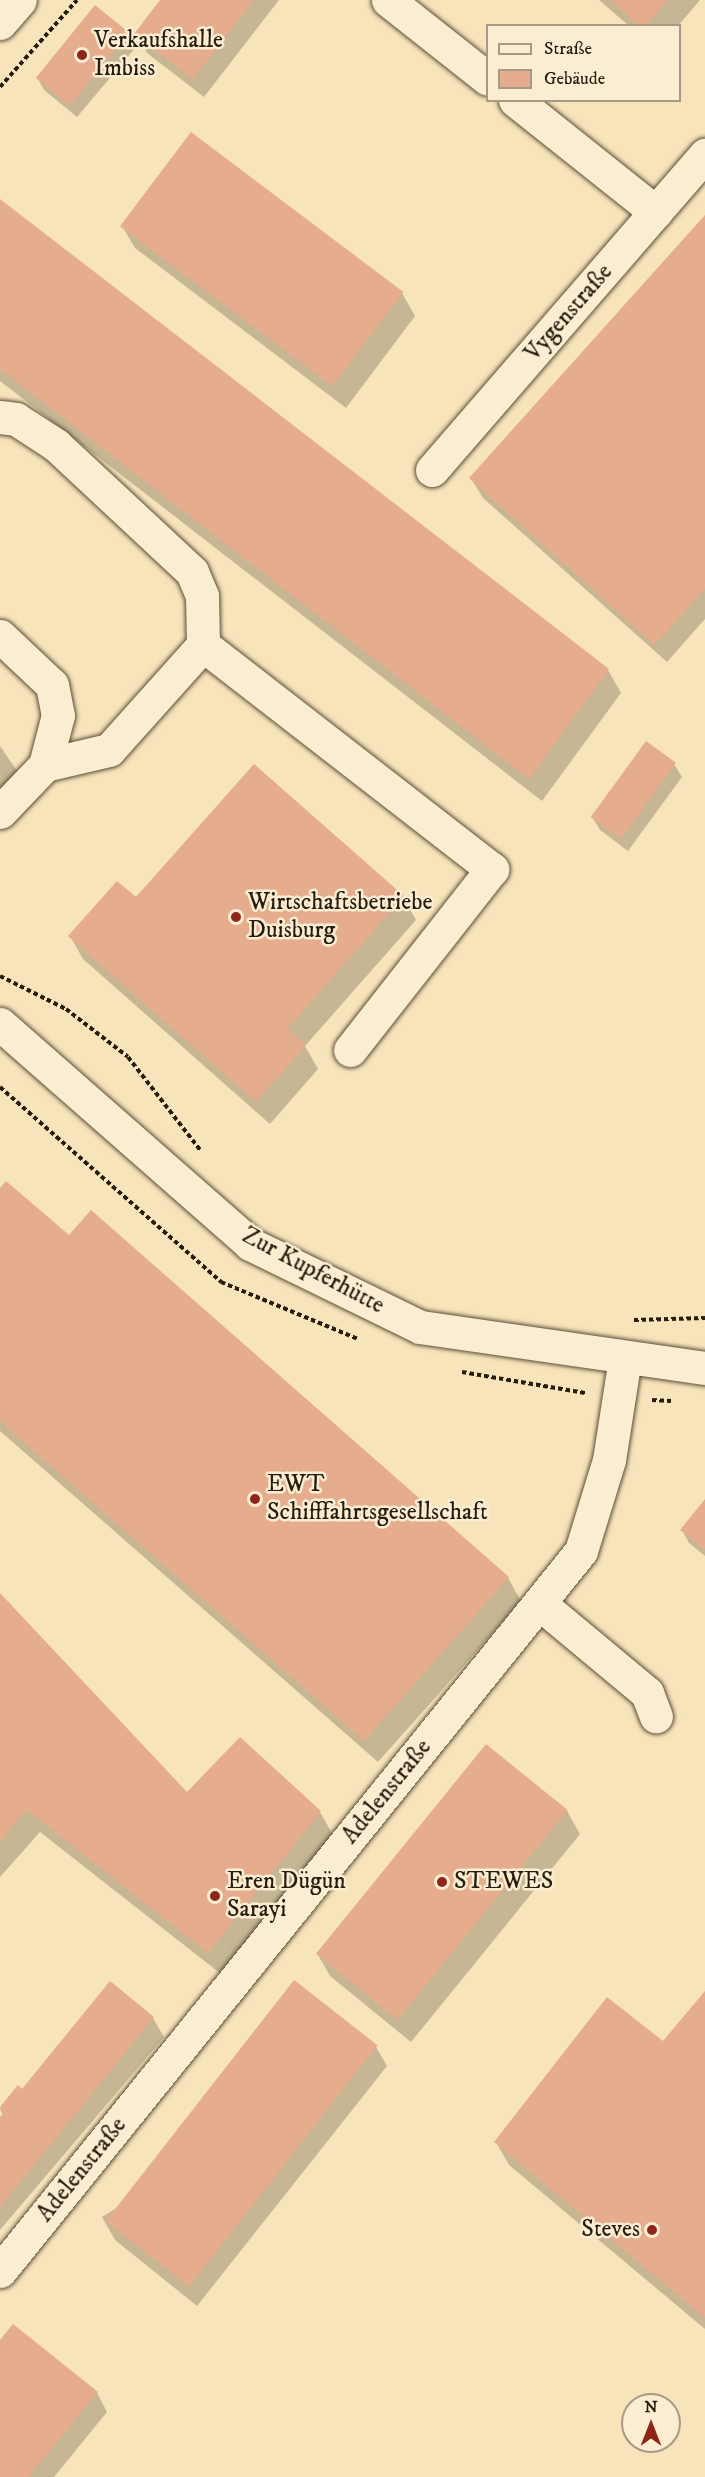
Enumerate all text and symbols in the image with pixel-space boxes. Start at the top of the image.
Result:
legend [486,24,681,102]
place label: Verkaufshalle Imbiss [94,27,223,83]
text: Straße [544,38,592,60]
marker: Verkaufshalle Imbiss [75,48,89,62]
text: Gebäude [544,68,605,90]
street label: Vygenstraße [519,258,619,368]
place label: Wirtschaftsbetriebe Duisburg [248,889,432,945]
marker: Wirtschaftsbetriebe Duisburg [229,910,243,924]
street label: Zur Kupferhütte [237,1221,389,1321]
place label: EWT Schifffahrtsgesellschaft [267,1471,488,1527]
marker: EWT Schifffahrtsgesellschaft [248,1492,262,1506]
street label: Adelenstraße [336,1734,438,1850]
place label: Eren Dügün Sarayi [227,1868,346,1924]
place label: STEWES [454,1868,553,1896]
marker: STEWES [435,1875,449,1889]
marker: Eren Dügün Sarayi [208,1889,222,1903]
street label: Adelenstraße [31,2112,133,2228]
place label: Steves [581,2216,640,2244]
marker: Steves [645,2223,659,2237]
north arrow [621,2393,681,2453]
text: N [644,2397,658,2417]

